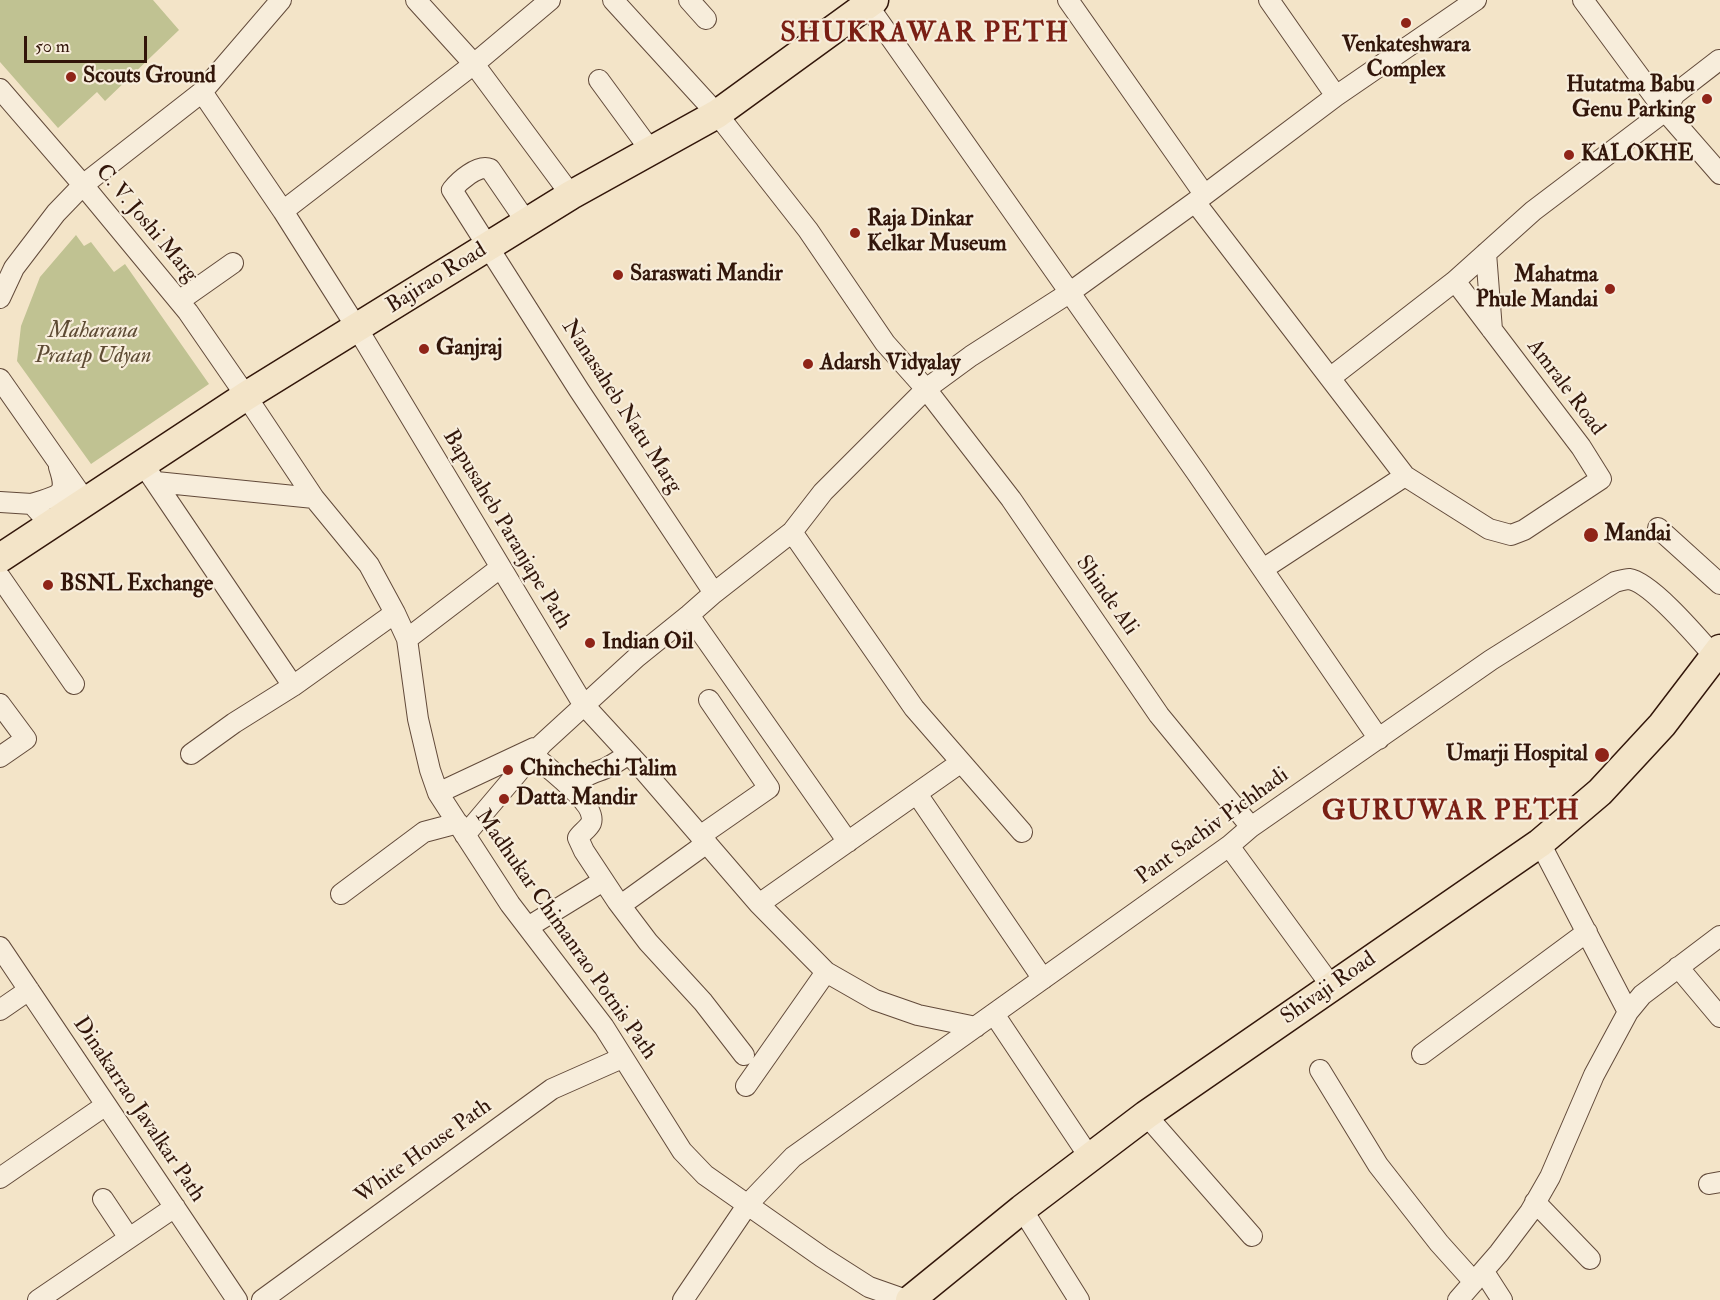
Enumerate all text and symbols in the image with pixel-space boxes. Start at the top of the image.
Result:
marker: Venkateshwara Complex [1399,16,1413,30]
district label: SHUKRAWAR PETH [780,18,1070,52]
scale bar [27,24,150,62]
place label: Venkateshwara Complex [1342,33,1470,84]
text: 50 m [35,35,70,58]
place label: Scouts Ground [83,64,216,90]
marker: Scouts Ground [64,70,78,84]
place label: Hutatma Babu Genu Parking [1566,73,1695,124]
marker: Hutatma Babu Genu Parking [1700,92,1714,106]
place label: KALOKHE [1581,142,1693,168]
marker: KALOKHE [1562,148,1576,162]
street label: C. V. Joshi Marg [89,160,203,288]
place label: Raja Dinkar Kelkar Museum [867,207,1007,258]
marker: Raja Dinkar Kelkar Museum [848,226,862,240]
street label: Bajirao Road [382,238,492,320]
place label: Saraswati Mandir [630,262,783,288]
place label: Mahatma Phule Mandai [1476,263,1598,314]
marker: Saraswati Mandir [611,268,625,282]
marker: Mahatma Phule Mandai [1603,282,1617,296]
street label: Nanasaheb Natu Marg [555,315,687,499]
park label: Maharana Pratap Udyan [35,319,151,370]
street label: Amrale Road [1520,335,1610,441]
place label: Ganjraj [436,336,502,362]
marker: Ganjraj [417,342,431,356]
place label: Adarsh Vidyalay [820,351,961,377]
marker: Adarsh Vidyalay [801,357,815,371]
street label: Bapusaheb Paranjape Path [436,426,576,634]
place label: Mandai [1604,522,1671,548]
marker: Mandai [1582,526,1600,544]
street label: Shinde Ali [1069,551,1143,641]
place label: BSNL Exchange [60,572,213,598]
marker: BSNL Exchange [41,578,55,592]
place label: Indian Oil [602,630,693,656]
marker: Indian Oil [583,636,597,650]
place label: Umarji Hospital [1446,742,1588,768]
marker: Umarji Hospital [1593,746,1611,764]
place label: Chinchechi Talim [520,757,677,783]
marker: Chinchechi Talim [501,763,515,777]
street label: Pant Sachiv Pichhadi [1132,763,1294,891]
place label: Datta Mandir [516,786,637,812]
marker: Datta Mandir [497,792,511,806]
district label: GURUWAR PETH [1322,796,1580,830]
street label: Madhukar Chimanrao Potnis Path [468,805,662,1065]
street label: Shivaji Road [1277,947,1381,1031]
street label: Dinakarrao Javalkar Path [66,1012,210,1208]
street label: White House Path [351,1094,497,1210]

